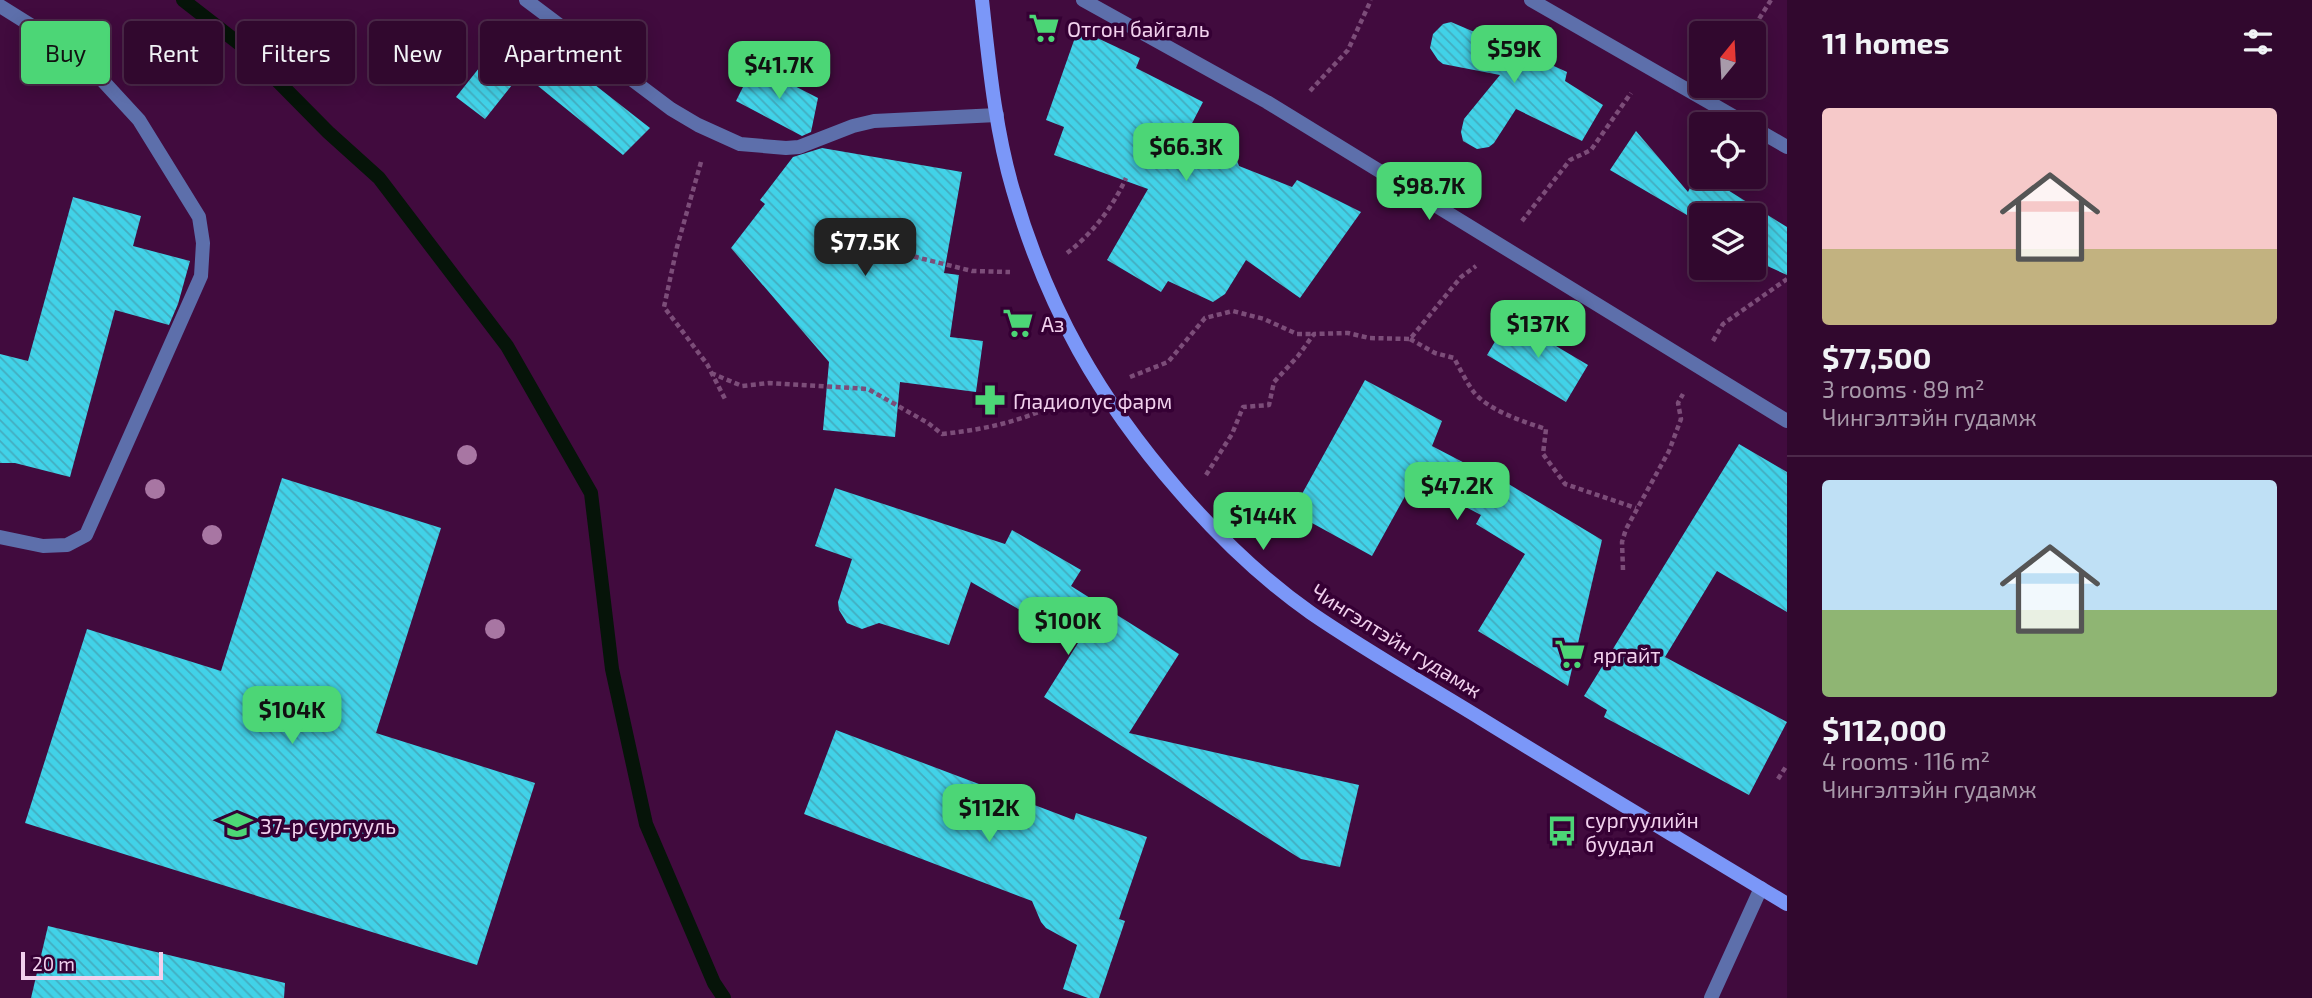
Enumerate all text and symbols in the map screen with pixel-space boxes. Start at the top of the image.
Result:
supermarket icon: Отгон байгаль [1027,11,1061,45]
place label: Отгон байгаль [1067,16,1210,41]
chip: Buy [21,21,110,84]
chip: Rent [124,21,223,84]
chip: Filters [237,21,355,84]
chip: New [369,21,466,84]
chip: Apartment [480,21,646,84]
north arrow [1689,21,1766,98]
map controls [1689,21,1766,280]
icon: filters [2239,23,2277,61]
text: 11 homes [1822,24,1949,60]
pin: $59K [1473,25,1555,85]
text: $59K [1487,34,1541,62]
pin: $41.7K [722,42,836,101]
text: $41.7K [744,50,814,78]
button: locate [1689,112,1766,189]
pin: $66.3K [1129,124,1243,183]
text: $66.3K [1149,132,1223,160]
icon: home [1987,154,2113,280]
pin: $98.7K [1372,162,1486,222]
text: $98.7K [1393,171,1465,199]
button: layers [1689,203,1766,280]
pin: $77.5K [808,218,922,278]
text: $77.5K [830,227,900,255]
pin: $137K [1489,300,1587,360]
supermarket icon: Аз [1001,306,1035,340]
text: $137K [1506,309,1570,337]
place label: Аз [1041,311,1064,336]
text: $77,500 [1822,339,1932,375]
text: 3 rooms · 89 m² [1822,375,1984,403]
pharmacy icon: Гладиолус фарм [973,383,1007,417]
place label: Гладиолус фарм [1013,388,1172,414]
text: Чингэлтэйн гудамж [1822,403,2037,431]
pin: $47.2K [1400,462,1514,522]
text: $47.2K [1421,471,1493,499]
pin: $144K [1214,492,1312,552]
text: $144K [1229,501,1297,529]
icon: home [1987,526,2113,652]
street label: Чингэлтэйн гудамж [1307,577,1487,703]
pin: $100K [1019,598,1117,657]
text: $100K [1035,606,1101,634]
supermarket icon: яргайт [1553,637,1587,671]
place label: яргайт [1593,642,1661,667]
pin: $104K [243,686,341,746]
text: $104K [258,695,326,723]
text: $112,000 [1822,711,1947,747]
text: 4 rooms · 116 m² [1822,747,1990,775]
text: Чингэлтэйн гудамж [1822,775,2037,803]
pin: $112K [940,784,1038,844]
text: $112K [958,793,1020,821]
place label: сургуулийн буудал [1585,807,1699,857]
school or university icon: 37-р сургууль [220,808,254,842]
place label: 37-р сургууль [260,813,396,839]
bus stop icon: сургуулийн буудал [1545,814,1579,848]
scale bar [21,949,163,981]
text: 20 m [32,952,75,975]

